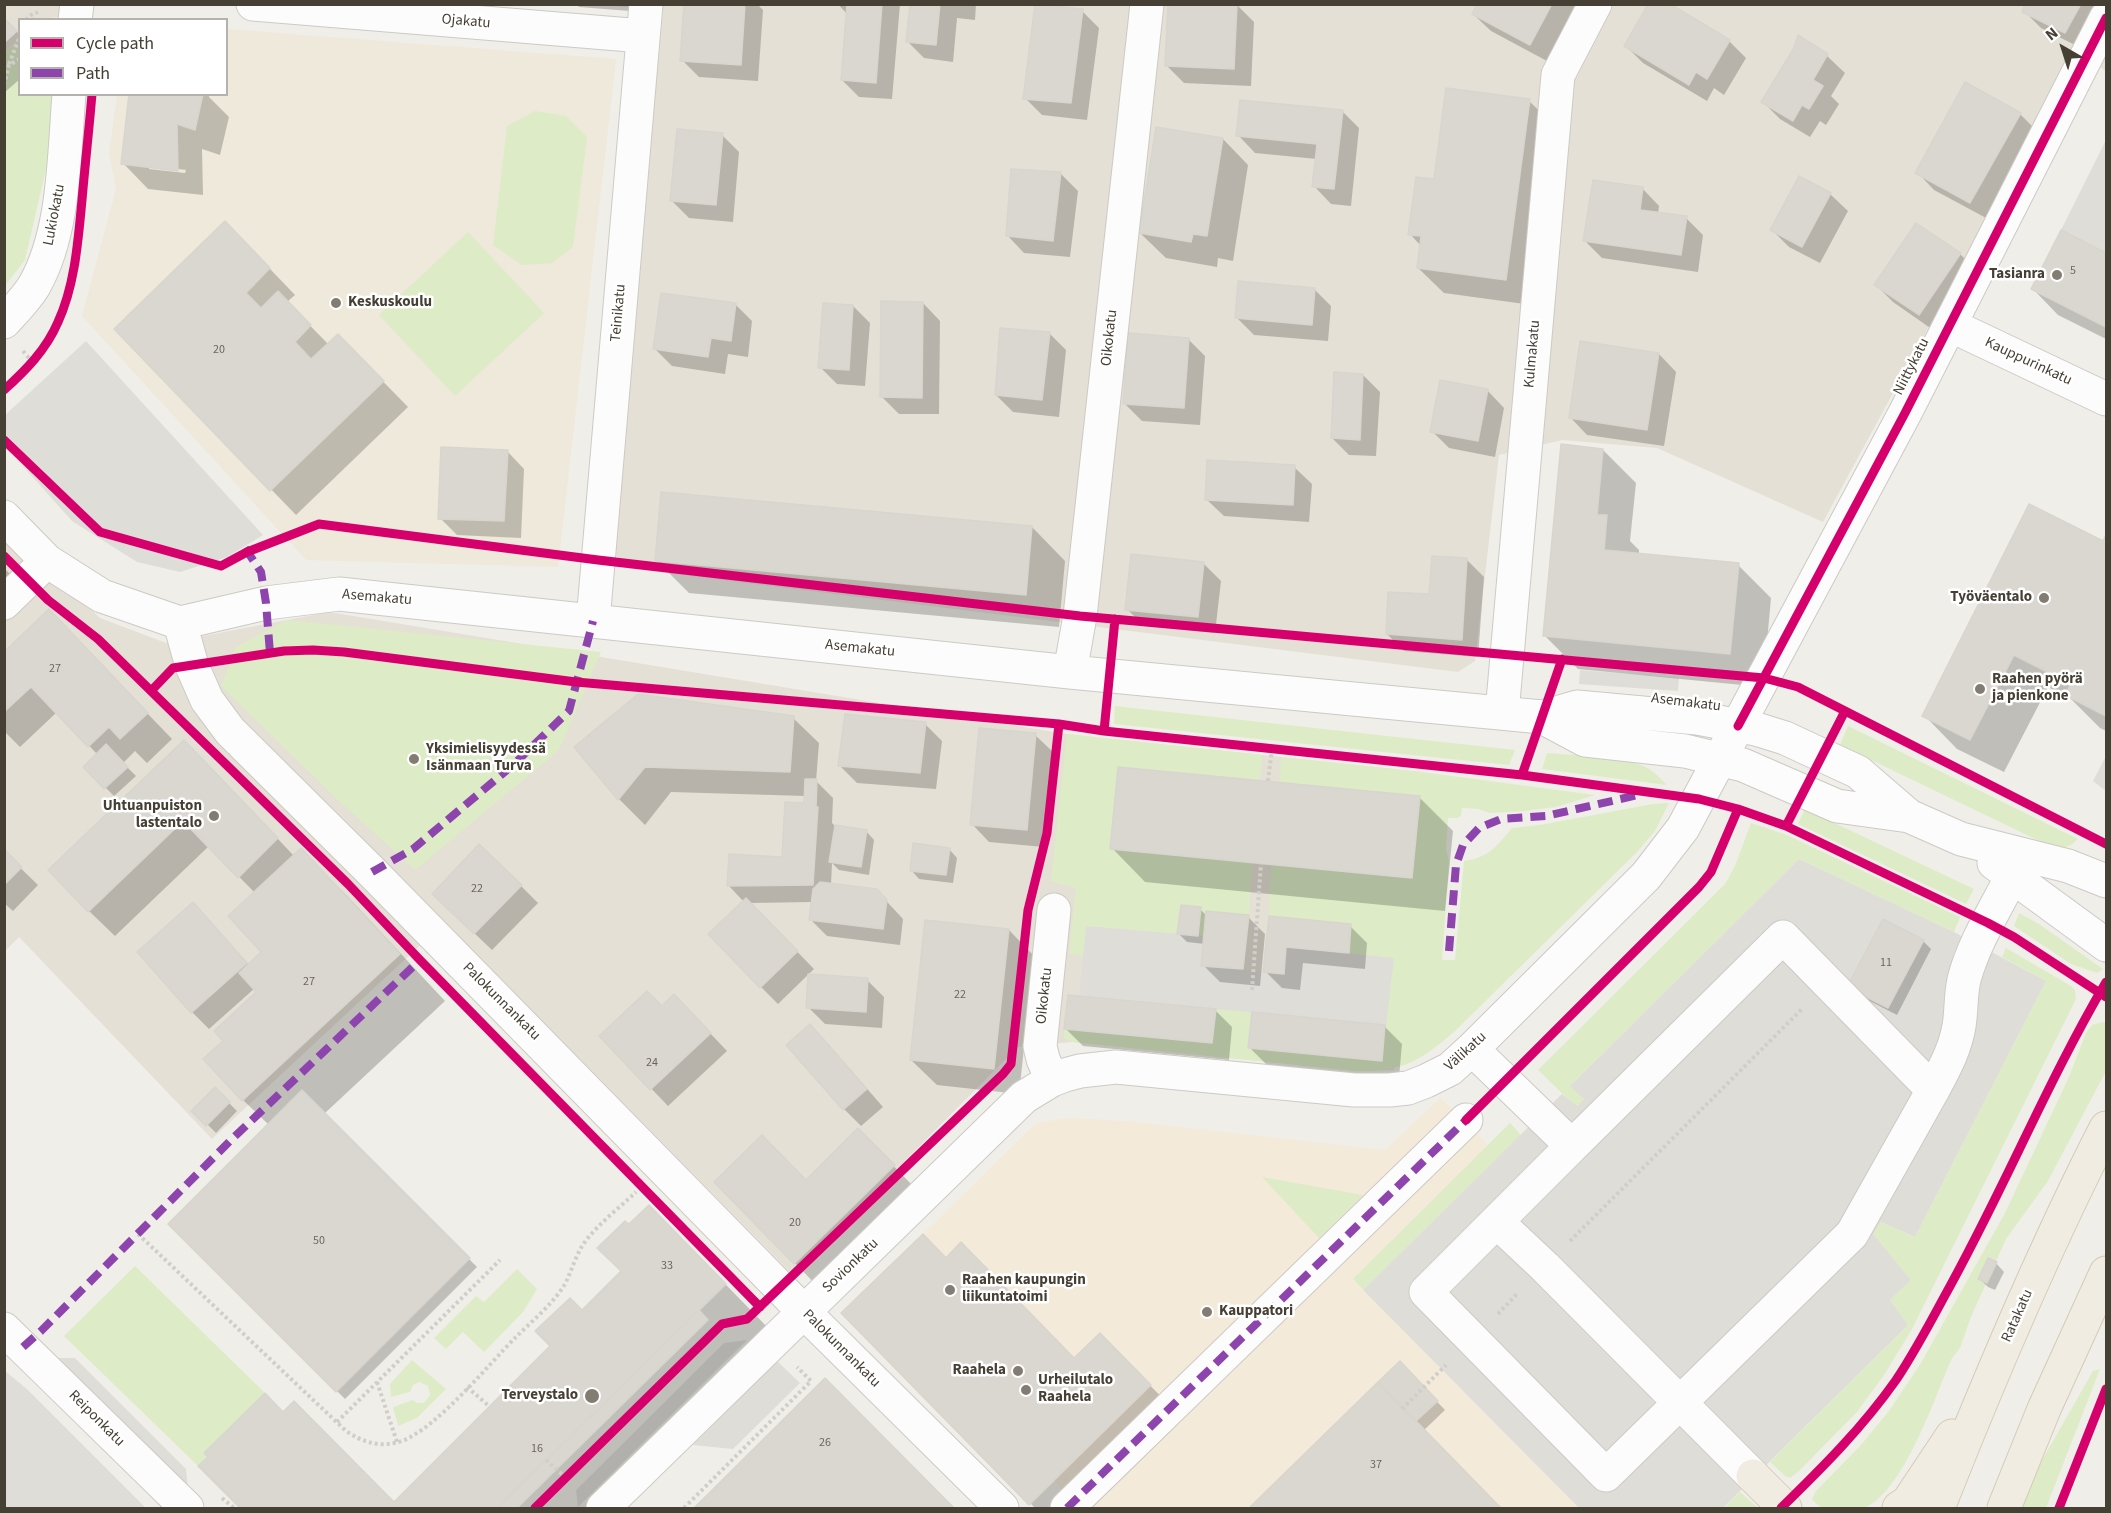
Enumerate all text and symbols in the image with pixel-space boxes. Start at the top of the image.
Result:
street label: Ojakatu [441,11,491,33]
legend [18,18,228,96]
north arrow [2033,18,2093,78]
text: N [2041,22,2063,46]
text: Cycle path [76,31,154,56]
text: Path [76,61,110,86]
street label: Lukiokatu [40,183,70,247]
house number: 5 [2070,264,2076,278]
place label: Tasianra [1989,266,2045,284]
marker: Tasianra [2050,268,2064,282]
street label: Teinikatu [608,283,630,343]
place label: Keskuskoulu [348,294,432,312]
marker: Keskuskoulu [329,296,343,310]
street label: Oikokatu [1098,309,1122,367]
street label: Kulmakatu [1521,319,1545,389]
street label: Kauppurinkatu [1982,334,2074,390]
street label: Niittykatu [1890,335,1934,399]
house number: 20 [213,343,225,357]
street label: Asemakatu [341,586,413,610]
place label: Työväentalo [1950,589,2032,607]
marker: Työväentalo [2037,591,2051,605]
street label: Asemakatu [824,636,896,662]
house number: 27 [49,662,61,676]
place label: Raahen pyörä ja pienkone [1992,671,2083,706]
marker: Raahen pyörä ja pienkone [1973,682,1987,696]
street label: Asemakatu [1650,690,1722,716]
place label: Yksimielisyydessä Isänmaan Turva [426,741,546,776]
marker: Yksimielisyydessä Isänmaan Turva [407,752,421,766]
place label: Uhtuanpuiston lastentalo [103,798,202,833]
marker: Uhtuanpuiston lastentalo [207,809,221,823]
house number: 22 [471,882,483,896]
house number: 11 [1880,956,1892,970]
street label: Palokunnankatu [458,959,544,1045]
street label: Oikokatu [1033,967,1057,1025]
house number: 27 [303,975,315,989]
house number: 22 [954,988,966,1002]
street label: Välikatu [1441,1028,1491,1076]
house number: 24 [646,1056,658,1070]
house number: 20 [789,1216,801,1230]
house number: 50 [313,1234,325,1248]
street label: Sovionkatu [819,1235,883,1297]
house number: 33 [661,1259,673,1273]
place label: Raahen kaupungin liikuntatoimi [962,1272,1086,1307]
marker: Raahen kaupungin liikuntatoimi [943,1283,957,1297]
street label: Ratakatu [1998,1287,2038,1345]
place label: Kauppatori [1219,1303,1293,1321]
marker: Kauppatori [1200,1305,1214,1319]
street label: Palokunnankatu [798,1306,884,1392]
place label: Raahela [953,1362,1006,1380]
marker: Raahela [1011,1364,1025,1378]
place label: Urheilutalo Raahela [1038,1372,1113,1407]
marker: Urheilutalo Raahela [1019,1383,1033,1397]
street label: Reiponkatu [64,1387,128,1451]
place label: Terveystalo [501,1387,578,1405]
marker: Terveystalo [583,1387,601,1405]
house number: 26 [819,1436,831,1450]
house number: 16 [531,1442,543,1456]
house number: 37 [1370,1458,1382,1472]

